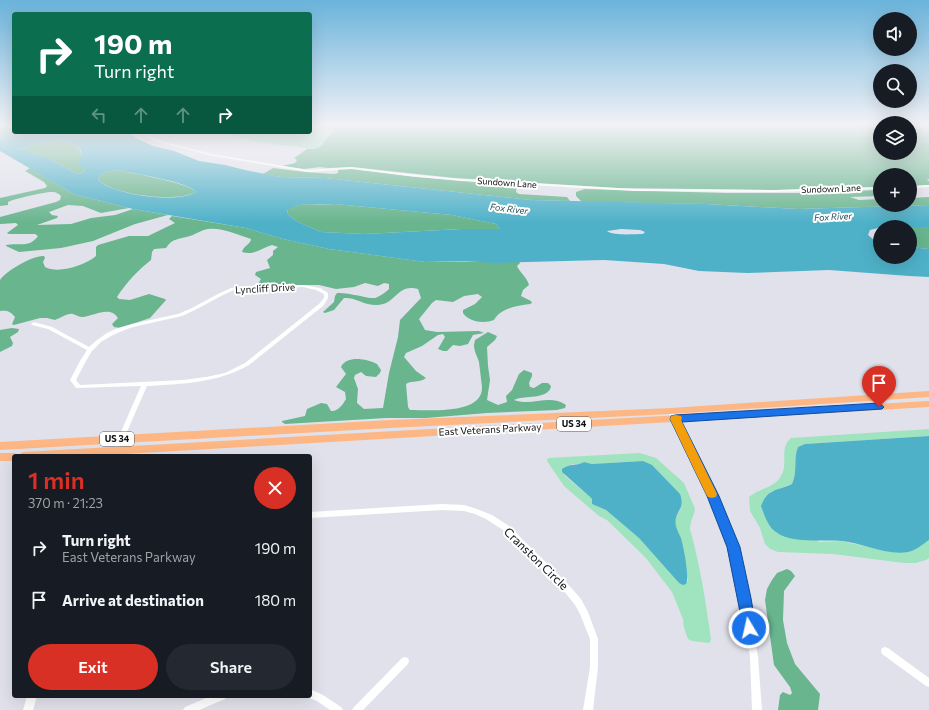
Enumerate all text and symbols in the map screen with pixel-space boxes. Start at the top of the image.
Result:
map controls [873,12,917,264]
button: sound [873,12,917,56]
text: 190 m [94,26,172,60]
icon: right [28,28,80,80]
text: Turn right [94,60,174,82]
button: search [873,64,917,108]
icon: left [88,104,110,126]
icon: ahead [130,104,152,126]
icon: ahead [172,104,194,126]
icon: right [214,104,236,126]
button: layers [873,116,917,160]
button: + [873,168,917,212]
street label: Sundown Lane [477,175,537,190]
street label: Sundown Lane [801,182,861,195]
water label: Fox River [490,201,529,216]
water label: Fox River [814,210,853,223]
button: − [873,220,917,264]
street label: Lyncliff Drive [235,280,295,296]
pin [862,366,896,407]
icon: arrive [868,372,890,394]
road number: US 34 [557,417,591,431]
street label: East Veterans Parkway [438,420,542,438]
road number: US 34 [100,432,134,446]
text: 1 min [28,465,85,494]
button: close [254,467,296,509]
text: 370 m · 21:23 [28,495,103,511]
street label: Cranston Circle [502,524,572,592]
text: Turn right [62,531,131,549]
icon: right [28,537,50,559]
text: 190 m [255,539,296,557]
text: East Veterans Parkway [62,549,196,565]
icon: arrive [28,589,50,611]
text: Arrive at destination [62,591,204,609]
text: 180 m [255,591,296,609]
position arrow [728,607,770,649]
button: Exit [28,644,158,690]
button: Share [166,644,296,690]

